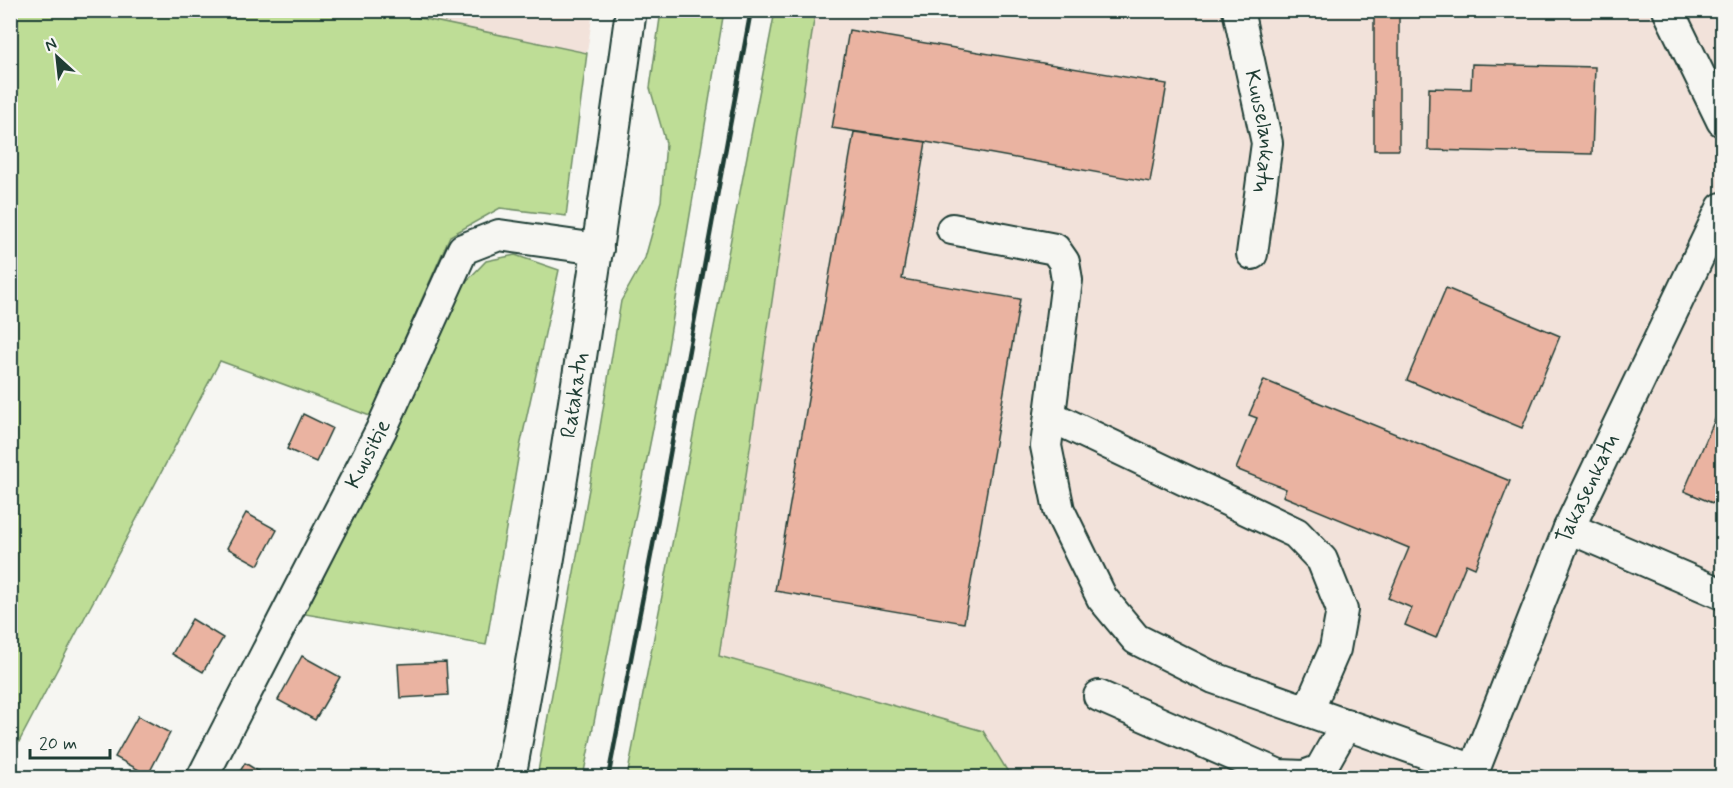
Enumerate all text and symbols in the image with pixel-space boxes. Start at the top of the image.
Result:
north arrow [27,27,87,87]
text: N [41,33,60,57]
street label: Kuuselankatu [1237,67,1281,195]
street label: Ratakatu [555,351,596,440]
street label: Kuusitie [339,415,398,494]
street label: Takasenkatu [1550,429,1626,548]
scale bar [30,722,110,760]
text: 20 m [39,732,77,756]

